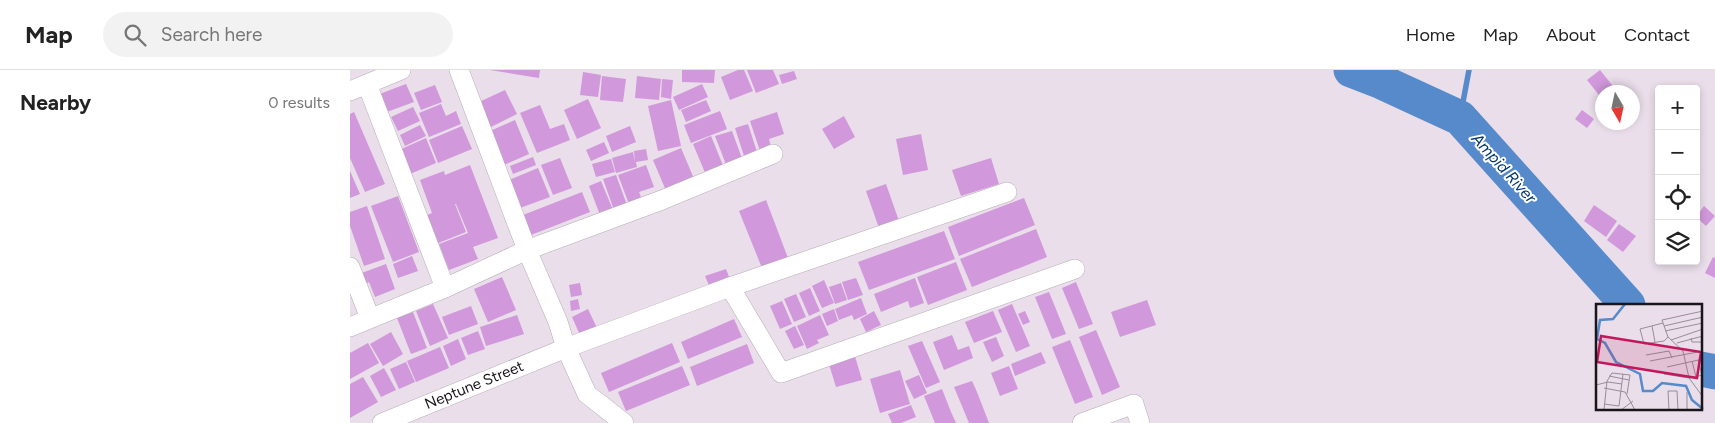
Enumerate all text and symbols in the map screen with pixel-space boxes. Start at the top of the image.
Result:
search box [103,12,453,57]
text: Map [25,20,73,49]
icon: search [121,21,149,49]
text: Search here [161,23,262,46]
text: Home [1406,24,1455,46]
text: Map [1483,24,1518,46]
text: About [1546,24,1596,46]
text: Contact [1624,24,1690,46]
north arrow [1595,85,1640,130]
map controls [1655,85,1700,265]
button: + [1655,85,1700,130]
text: Nearby [20,90,91,115]
text: 0 results [268,93,330,112]
water label: Ampid River [1467,129,1541,207]
button: − [1655,130,1700,175]
button: locate [1655,175,1700,220]
button: layers [1655,220,1700,265]
inset map [1596,304,1702,410]
street label: Neptune Street [422,357,526,413]

